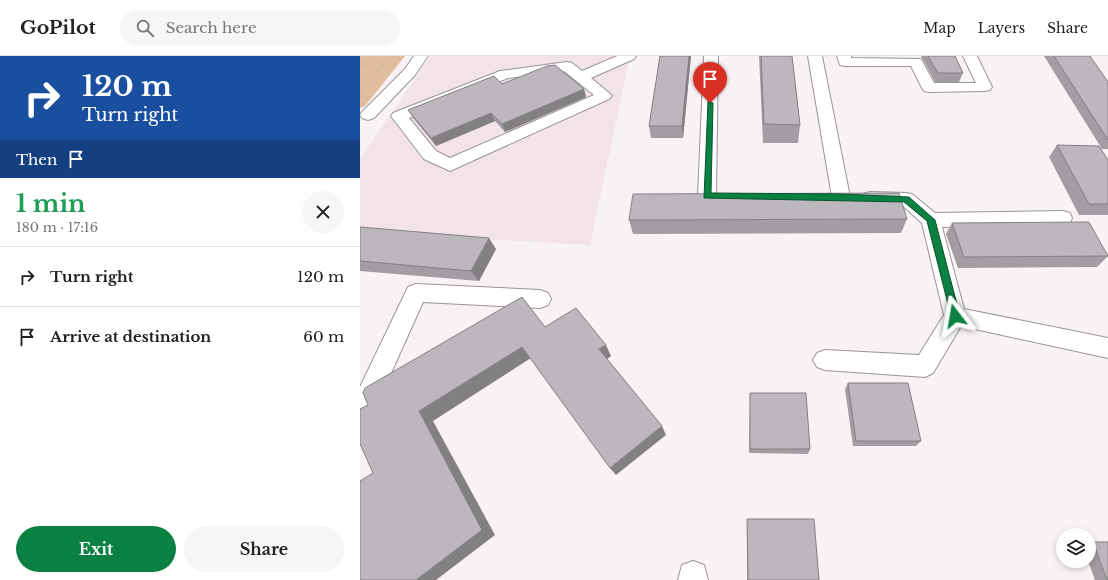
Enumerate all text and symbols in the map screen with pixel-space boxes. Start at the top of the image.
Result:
search box [120,10,400,46]
text: GoPilot [20,16,96,39]
icon: search [134,17,156,39]
text: Search here [166,18,257,37]
text: Map [923,19,956,37]
text: Layers [978,19,1025,37]
text: Share [1047,19,1088,37]
pin [693,62,727,103]
icon: arrive [699,68,721,90]
text: 120 m [82,69,172,104]
icon: right [16,72,68,124]
text: Turn right [82,104,178,126]
icon: arrive [65,148,87,170]
text: Then [16,150,57,169]
text: 1 min [16,189,86,218]
button: close [302,191,344,233]
text: 180 m · 17:16 [16,219,98,236]
icon: right [16,266,38,288]
text: Turn right [50,267,133,286]
text: 120 m [297,267,344,286]
position arrow [934,295,976,337]
icon: arrive [16,326,38,348]
text: Arrive at destination [50,327,211,346]
text: 60 m [303,327,344,346]
button: Exit [16,526,176,572]
button: Share [184,526,344,572]
map controls [1056,528,1096,568]
button: layers [1056,528,1096,568]

